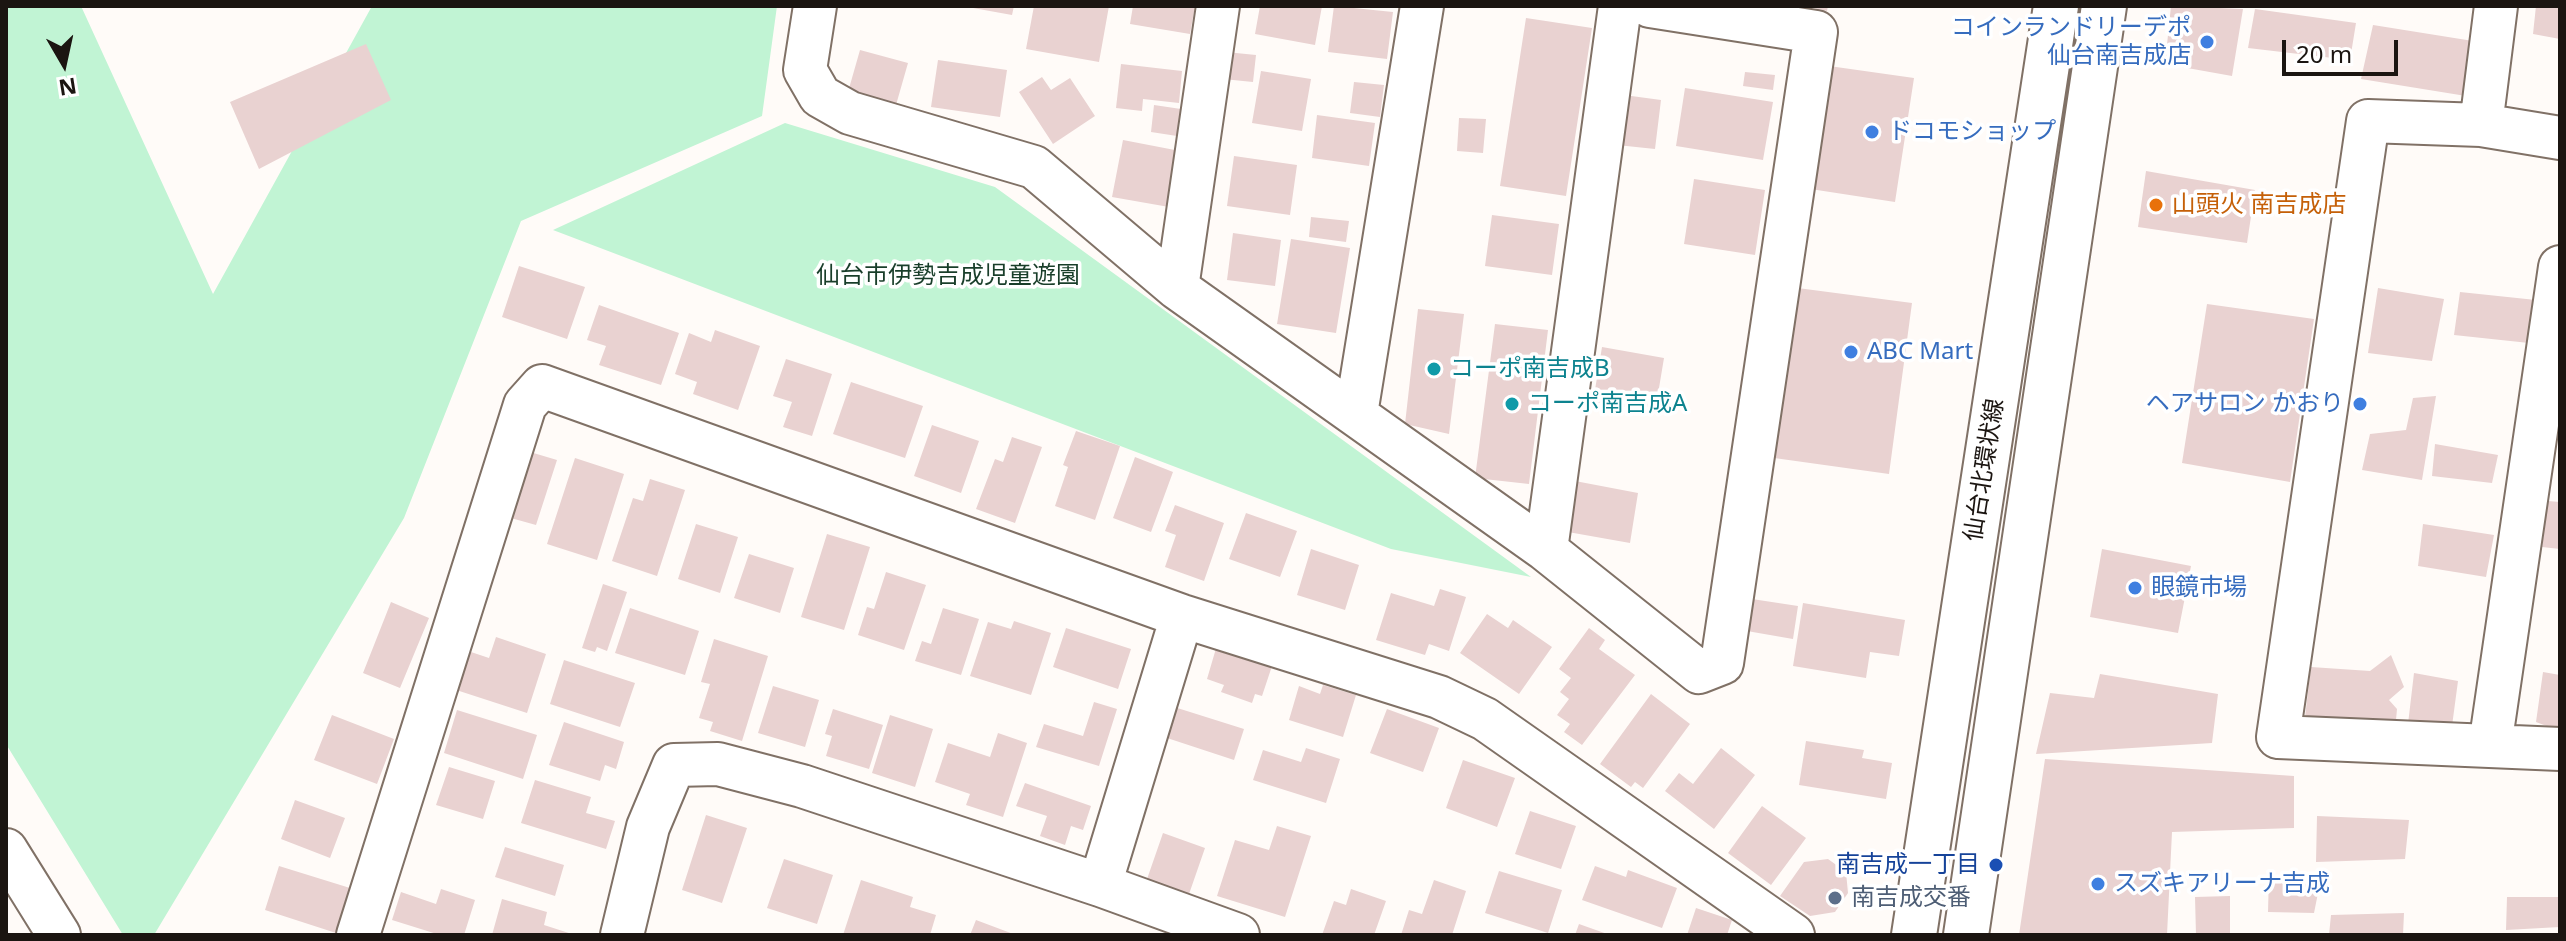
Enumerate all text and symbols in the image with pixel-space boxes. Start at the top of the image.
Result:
place label: コインランドリーデポ 仙台南吉成店 [1951,14,2191,70]
north arrow [24,24,104,104]
scale bar [2286,24,2402,74]
marker: コインランドリーデポ 仙台南吉成店 [2198,33,2216,51]
text: 20 m [2296,37,2352,70]
text: N [57,71,79,104]
place label: ドコモショップ [1888,118,2056,146]
marker: ドコモショップ [1863,123,1881,141]
place label: 山頭火 南吉成店 [2172,191,2346,219]
marker: 山頭火 南吉成店 [2147,196,2165,214]
park label: 仙台市伊勢吉成児童遊園 [816,262,1080,290]
place label: ABC Mart [1867,338,1973,366]
marker: ABC Mart [1842,343,1860,361]
place label: コーポ南吉成B [1450,355,1610,383]
marker: コーポ南吉成B [1425,360,1443,378]
place label: コーポ南吉成A [1528,390,1687,418]
place label: ヘアサロン かおり [2146,390,2344,418]
marker: コーポ南吉成A [1503,395,1521,413]
marker: ヘアサロン かおり [2351,395,2369,413]
street label: 仙台北環状線 [1960,397,2010,543]
place label: 眼鏡市場 [2151,574,2247,602]
marker: 眼鏡市場 [2126,579,2144,597]
place label: 南吉成一丁目 [1836,851,1980,879]
marker: 南吉成一丁目 [1987,856,2005,874]
place label: スズキアリーナ吉成 [2114,870,2330,898]
marker: スズキアリーナ吉成 [2089,875,2107,893]
place label: 南吉成交番 [1851,884,1971,912]
marker: 南吉成交番 [1826,889,1844,907]

